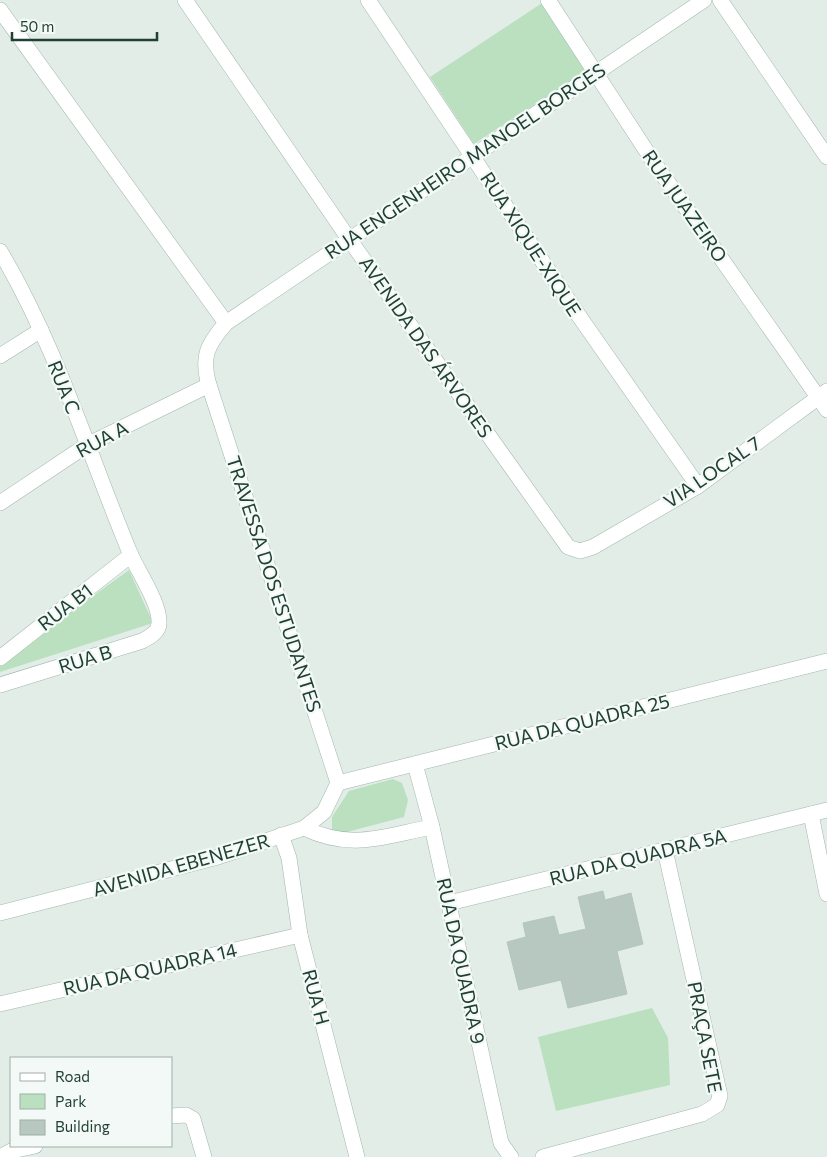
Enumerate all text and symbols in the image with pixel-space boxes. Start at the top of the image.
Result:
scale bar [12,10,158,42]
text: 50 m [20,17,54,35]
street label: RUA ENGENHEIRO MANOEL BORGES [320,58,609,263]
street label: RUA JUAZEIRO [638,145,733,266]
street label: RUA XIQUE-XIQUE [476,167,587,320]
street label: AVENIDA DAS ÁRVORES [355,252,498,442]
street label: RUA C [43,357,86,417]
street label: RUA A [72,415,132,462]
street label: VIA LOCAL 7 [659,431,765,512]
street label: TRAVESSA DOS ESTUDANTES [222,453,327,715]
street label: RUA B1 [33,578,97,635]
street label: RUA B [55,640,114,678]
street label: RUA DA QUADRA 25 [492,689,672,754]
street label: RUA DA QUADRA 5A [547,823,729,890]
street label: AVENIDA EBENEZER [90,828,272,901]
street label: RUA DA QUADRA 9 [433,876,490,1046]
street label: RUA DA QUADRA 14 [61,937,239,1000]
street label: RUA H [298,967,335,1027]
street label: PRAÇA SETE [683,979,728,1094]
legend [10,1057,172,1147]
text: Road [55,1067,90,1085]
text: Park [55,1092,86,1110]
text: Building [55,1117,110,1135]

